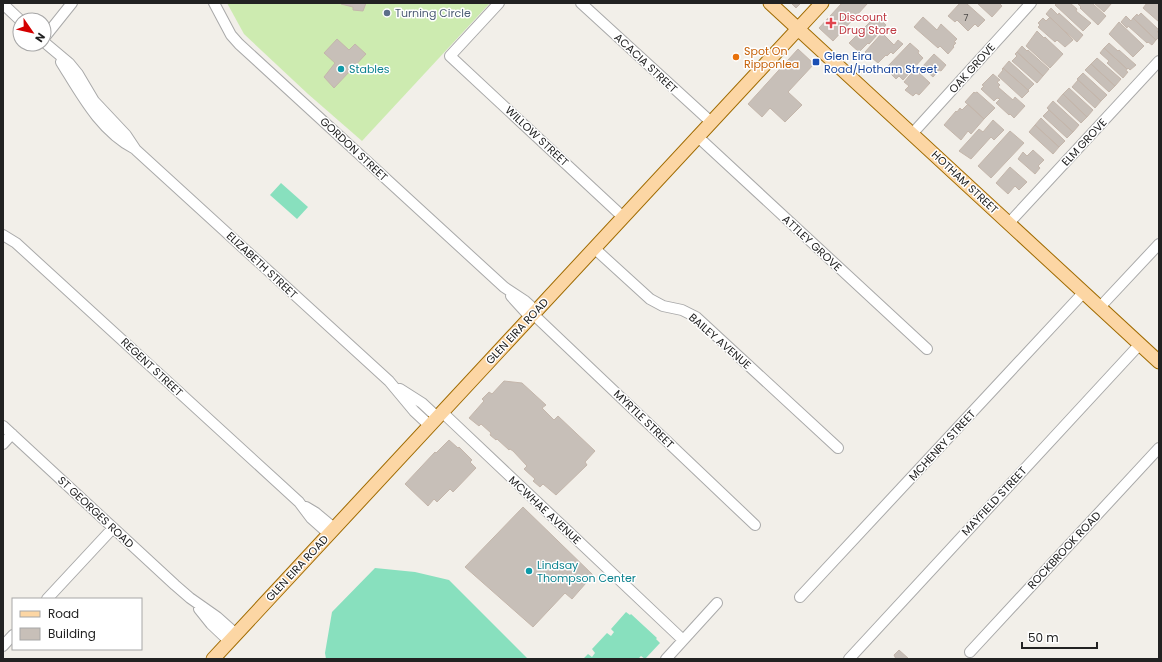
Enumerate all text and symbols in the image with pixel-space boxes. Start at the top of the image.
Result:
place label: Turning Circle [395,5,471,21]
marker: Turning Circle [382,8,392,18]
place label: Discount Drug Store [839,9,897,38]
north arrow [12,12,52,52]
house number: 7 [964,12,969,24]
marker: Discount Drug Store [826,18,836,28]
street label: ACACIA STREET [611,29,681,97]
text: N [31,30,49,45]
street label: OAK GROVE [945,39,999,97]
place label: Spot On Ripponlea [744,43,799,72]
place label: Glen Eira Road/Hotham Street [824,48,937,77]
marker: Spot On Ripponlea [731,52,741,62]
marker: Glen Eira Road/Hotham Street [811,57,821,67]
place label: Stables [349,61,390,77]
marker: Stables [336,64,346,74]
street label: WILLOW STREET [502,102,572,170]
street label: GORDON STREET [317,113,391,185]
street label: ELM GROVE [1058,115,1110,169]
street label: HOTHAM STREET [928,147,1002,217]
street label: ATTLEY GROVE [779,211,845,275]
street label: ELIZABETH STREET [223,228,301,302]
street label: GLEN EIRA ROAD [482,294,552,368]
street label: BAILEY AVENUE [685,309,755,373]
street label: REGENT STREET [117,334,187,400]
street label: MYRTLE STREET [610,386,678,452]
street label: MCHENRY STREET [905,406,979,484]
street label: MAYFIELD STREET [958,463,1030,539]
street label: ST GEORGES ROAD [54,472,138,552]
street label: MCWHAE AVENUE [505,472,585,548]
street label: ROCKBROOK ROAD [1024,507,1105,592]
street label: GLEN EIRA ROAD [262,531,332,605]
place label: Lindsay Thompson Center [537,557,636,586]
marker: Lindsay Thompson Center [524,566,534,576]
legend [12,598,142,650]
text: Road [48,605,79,622]
scale bar [1022,624,1097,650]
text: Building [48,625,96,642]
text: 50 m [1028,629,1059,646]

